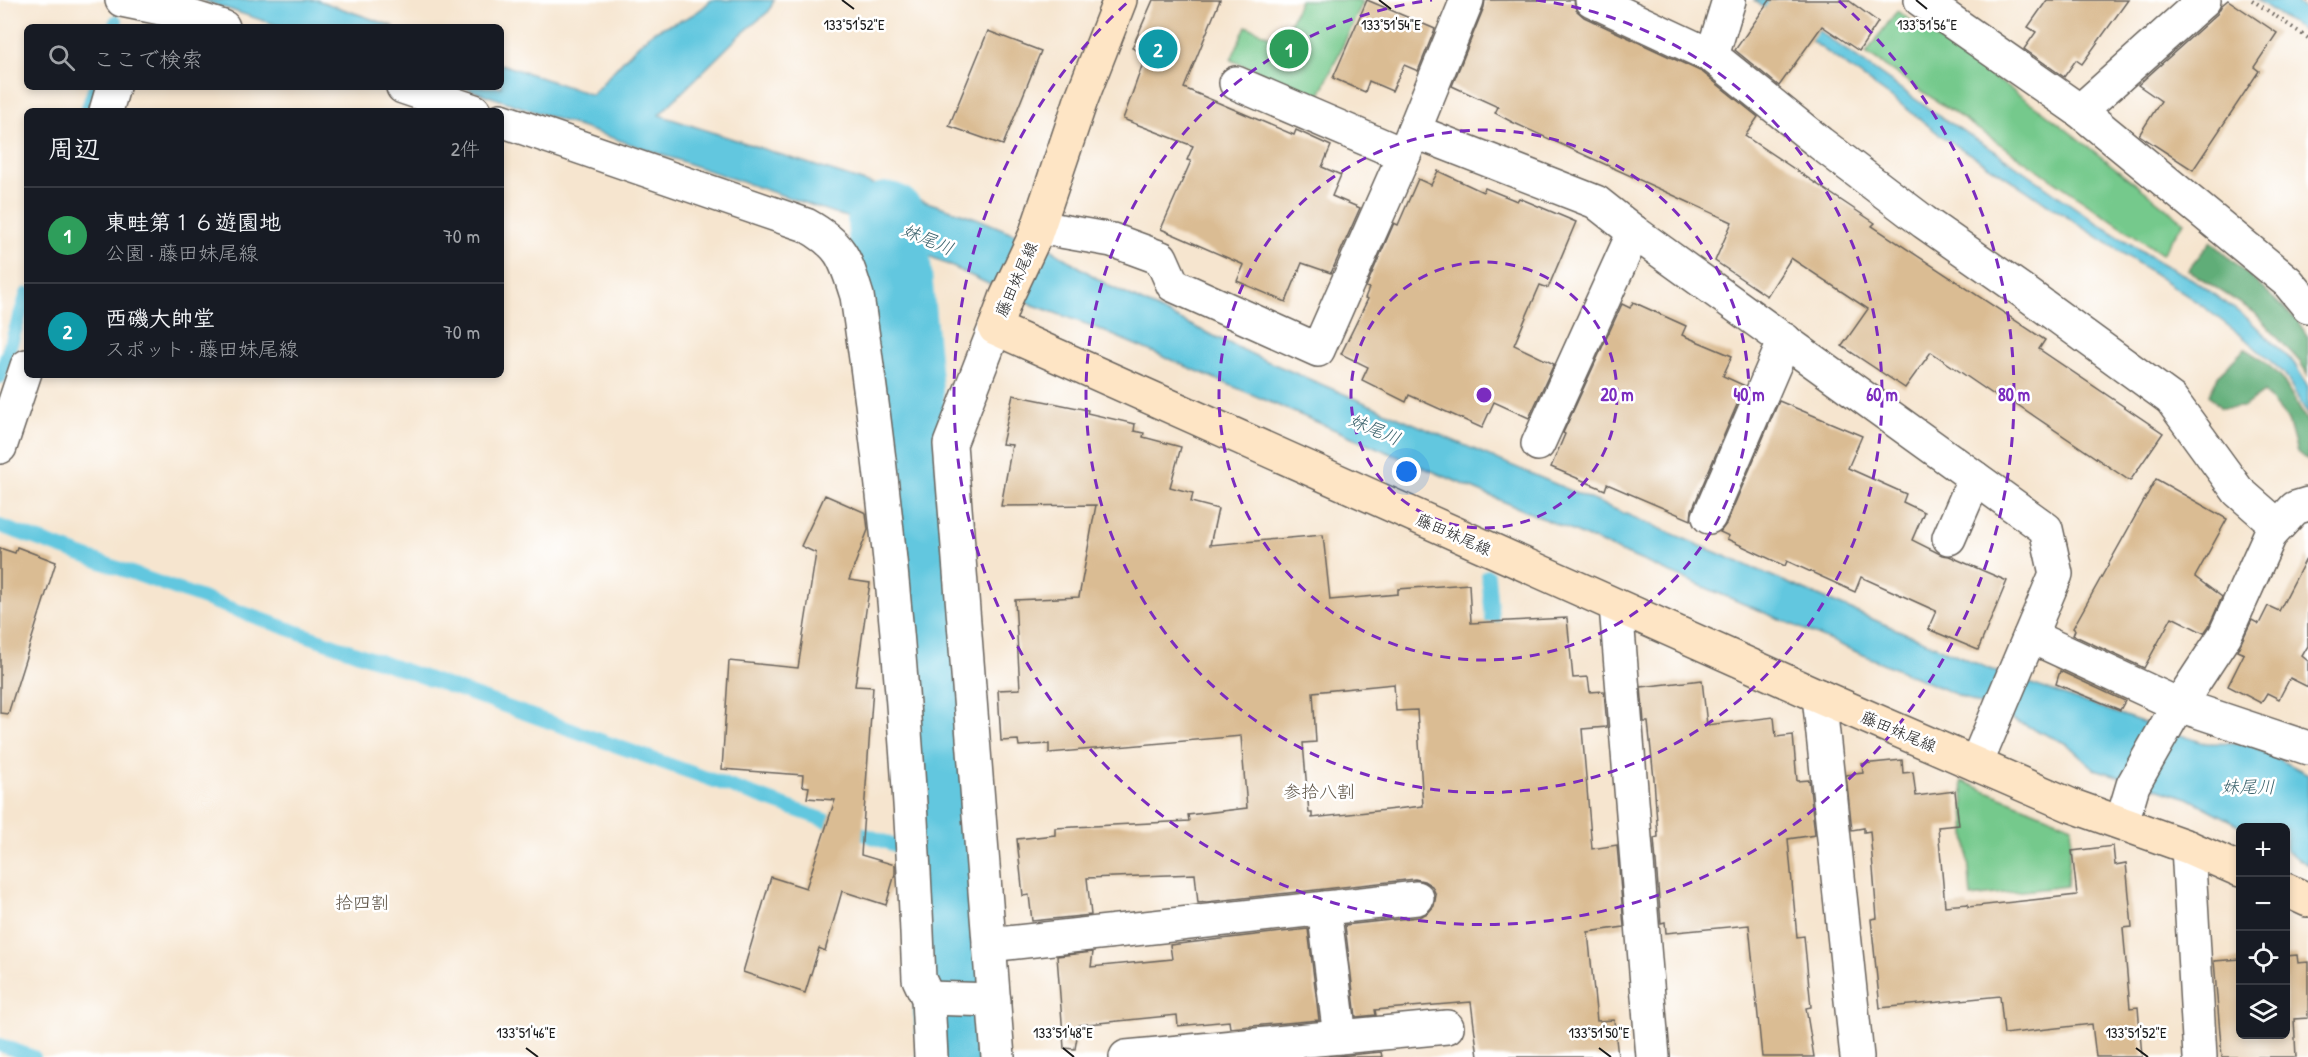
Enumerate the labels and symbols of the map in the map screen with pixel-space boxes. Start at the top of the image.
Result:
text: 133°51'52"E [823,14,885,35]
text: 133°51'54"E [1361,14,1421,35]
text: 133°51'56"E [1897,14,1957,35]
pin: 2 [1138,26,1178,72]
pin: 1 [1270,26,1308,72]
water label: 妹尾川 [898,217,958,261]
street label: 藤田妹尾線 [990,238,1042,320]
text: 20 m [1601,382,1633,407]
text: 40 m [1733,382,1765,407]
text: 60 m [1866,382,1898,407]
text: 80 m [1998,382,2030,407]
centre of rings [1474,385,1494,405]
water label: 妹尾川 [1345,407,1405,451]
your location [1392,457,1421,486]
street label: 藤田妹尾線 [1413,508,1495,560]
street label: 藤田妹尾線 [1858,705,1940,757]
water label: 妹尾川 [2221,774,2275,799]
district label: 参拾八割 [1283,779,1355,804]
district label: 拾四割 [335,890,389,915]
text: 133°51'46"E [496,1022,556,1043]
text: 133°51'48"E [1033,1022,1093,1043]
text: 133°51'50"E [1569,1022,1630,1043]
text: 133°51'52"E [2105,1022,2167,1043]

